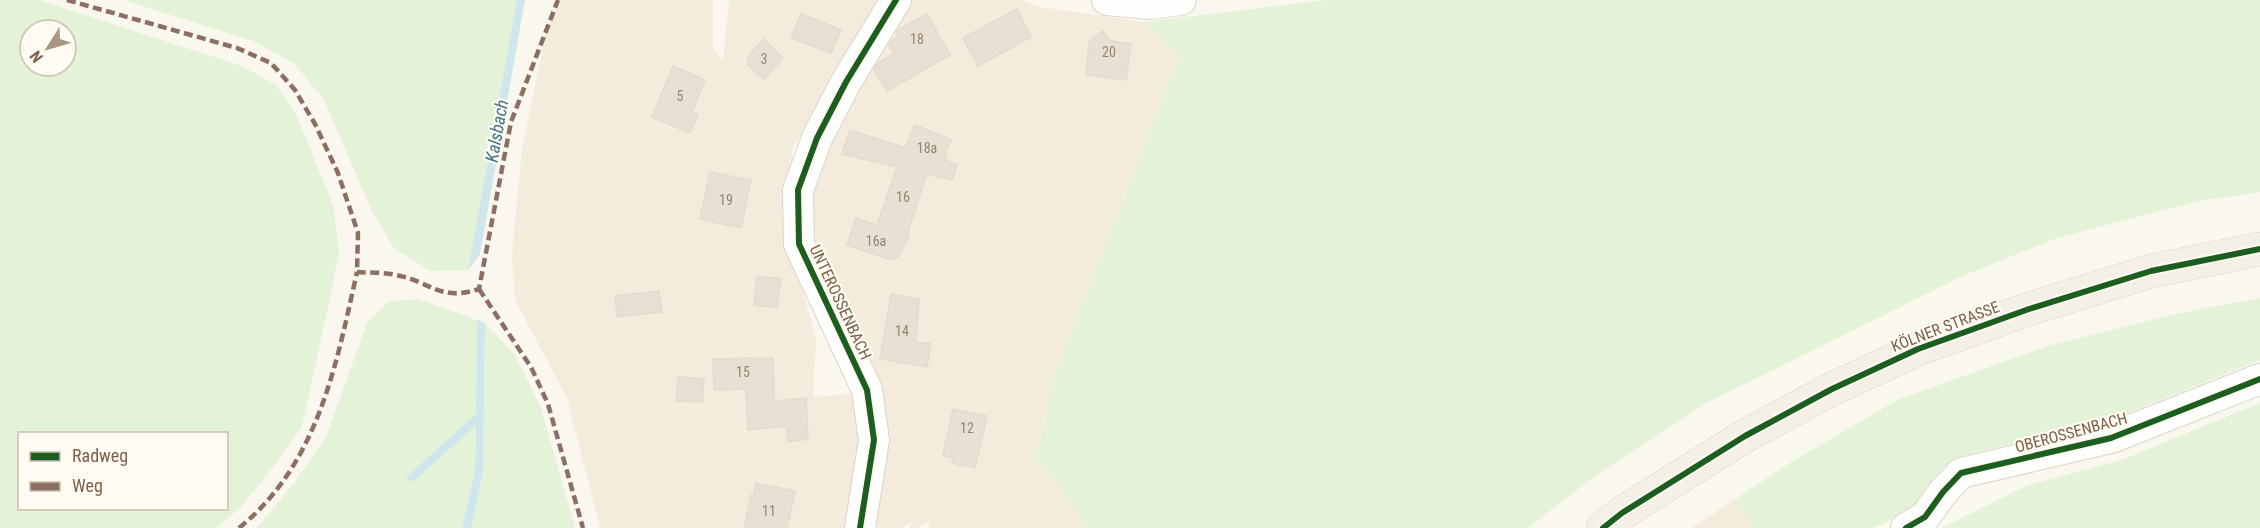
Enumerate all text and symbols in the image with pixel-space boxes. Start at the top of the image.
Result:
north arrow [18,18,78,78]
house number: 18 [910,31,924,47]
house number: 20 [1102,44,1116,60]
text: N [26,47,47,66]
house number: 3 [761,51,767,67]
house number: 5 [677,88,684,104]
water label: Kalsbach [481,98,512,164]
house number: 18a [917,140,937,156]
house number: 16 [896,189,910,205]
house number: 19 [719,192,733,208]
house number: 16a [866,233,886,249]
street label: UNTEROSSENBACH [806,242,875,363]
street label: KÖLNER STRASSE [1888,297,2002,356]
house number: 14 [895,323,909,339]
house number: 15 [736,364,750,380]
street label: OBEROSSENBACH [2013,408,2129,457]
house number: 12 [960,420,974,436]
legend [18,432,228,510]
text: Radweg [72,445,128,466]
text: Weg [72,475,103,496]
house number: 11 [762,503,776,519]

